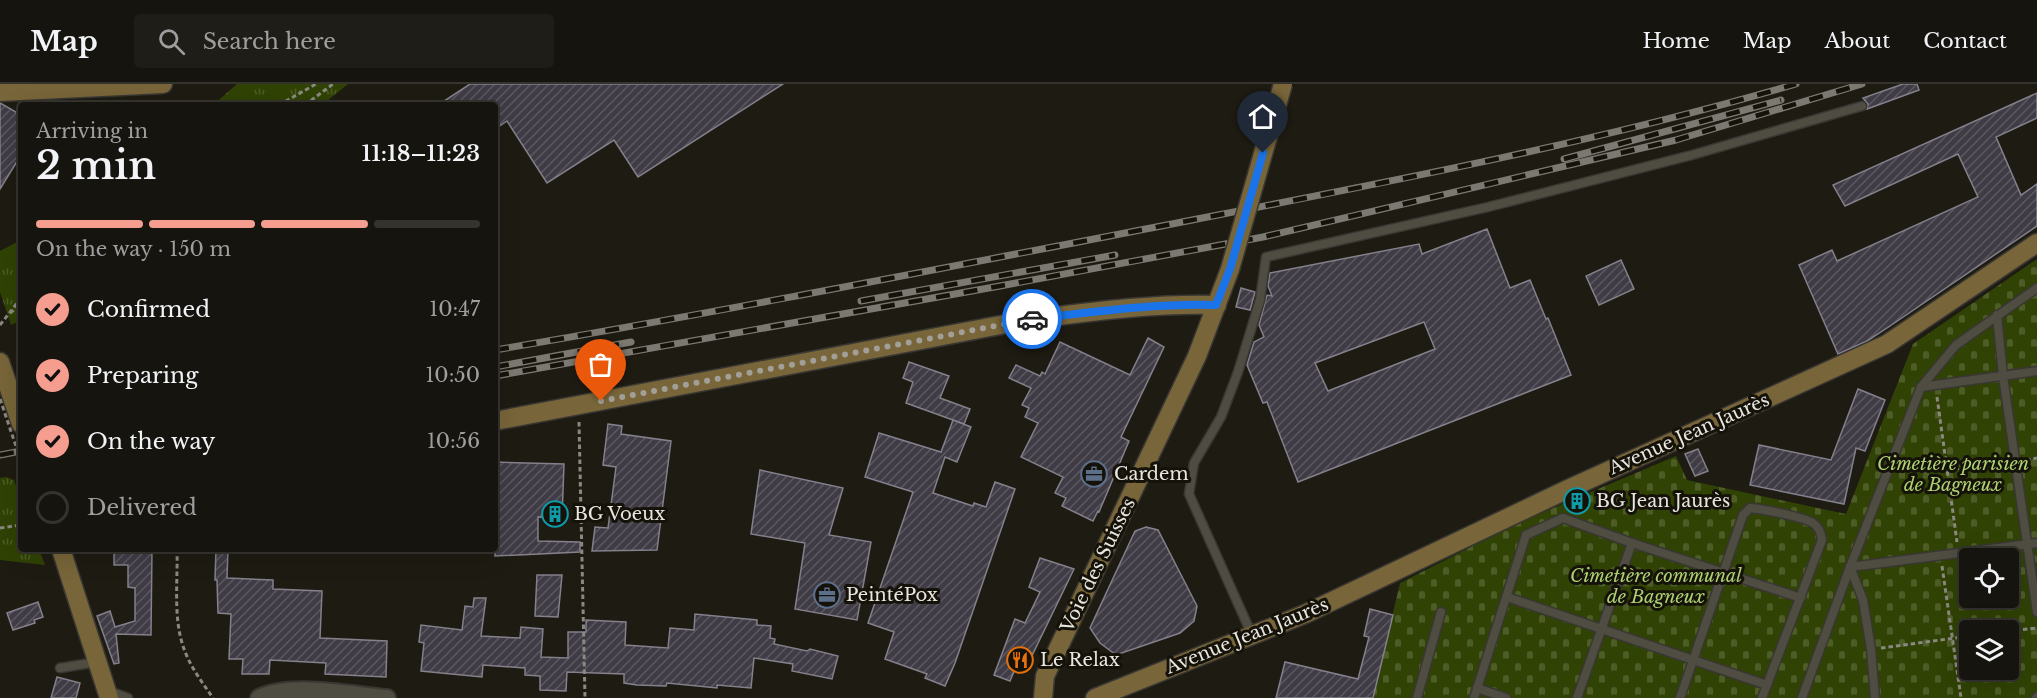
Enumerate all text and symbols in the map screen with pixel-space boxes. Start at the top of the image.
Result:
search box [134,14,554,68]
text: Map [30,24,98,59]
icon: search [155,25,188,58]
text: Search here [203,28,336,55]
text: Home [1643,28,1710,54]
text: Map [1743,28,1791,54]
text: About [1824,28,1890,54]
text: Contact [1923,28,2007,54]
pin [1237,91,1288,153]
icon: home [1246,100,1279,133]
text: Arriving in [36,119,148,143]
text: 11:18–11:23 [361,140,480,167]
text: 2 min [36,141,156,190]
text: On the way · 150 m [36,237,231,261]
courier [1002,289,1062,349]
icon: check [36,293,69,326]
text: Confirmed [87,296,210,323]
text: 10:47 [429,297,480,321]
icon: car [1016,303,1049,336]
pin [575,339,626,401]
icon: bag [584,348,617,381]
icon: check [36,359,69,392]
text: Preparing [87,362,198,389]
text: 10:50 [425,363,480,387]
street label: Avenue Jean Jaurès [1604,389,1773,480]
icon: check [36,425,69,458]
text: On the way [87,428,215,455]
text: 10:56 [427,429,480,453]
park label: Cimetière parisien de Bagneux [1877,453,2029,496]
office icon: Cardem [1079,459,1109,489]
place label: Cardem [1114,463,1189,485]
building icon: BG Jean Jaurès [1562,486,1592,516]
place label: BG Jean Jaurès [1596,490,1730,512]
text: Delivered [87,494,197,521]
street label: Voie des Suisses [1056,494,1140,637]
building icon: BG Voeux [540,499,570,529]
place label: BG Voeux [574,503,665,525]
map controls [1959,548,2019,680]
button: locate [1959,548,2019,608]
park label: Cimetière communal de Bagneux [1570,565,1742,608]
office icon: PeintéPox [812,580,842,610]
place label: PeintéPox [846,584,938,606]
street label: Avenue Jean Jaurès [1161,593,1332,679]
button: layers [1959,620,2019,680]
restaurant icon: Le Relax [1005,645,1035,675]
place label: Le Relax [1040,649,1120,671]

